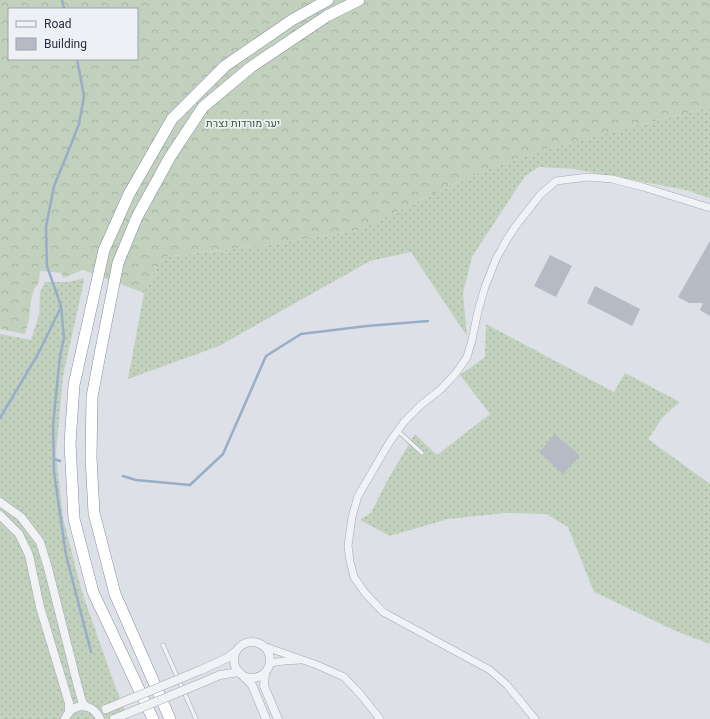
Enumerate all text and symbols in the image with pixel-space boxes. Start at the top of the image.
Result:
legend [8,8,138,60]
text: Road [44,17,72,31]
text: Building [44,37,87,51]
park label: יער מורדות נצרת [206,117,280,130]

